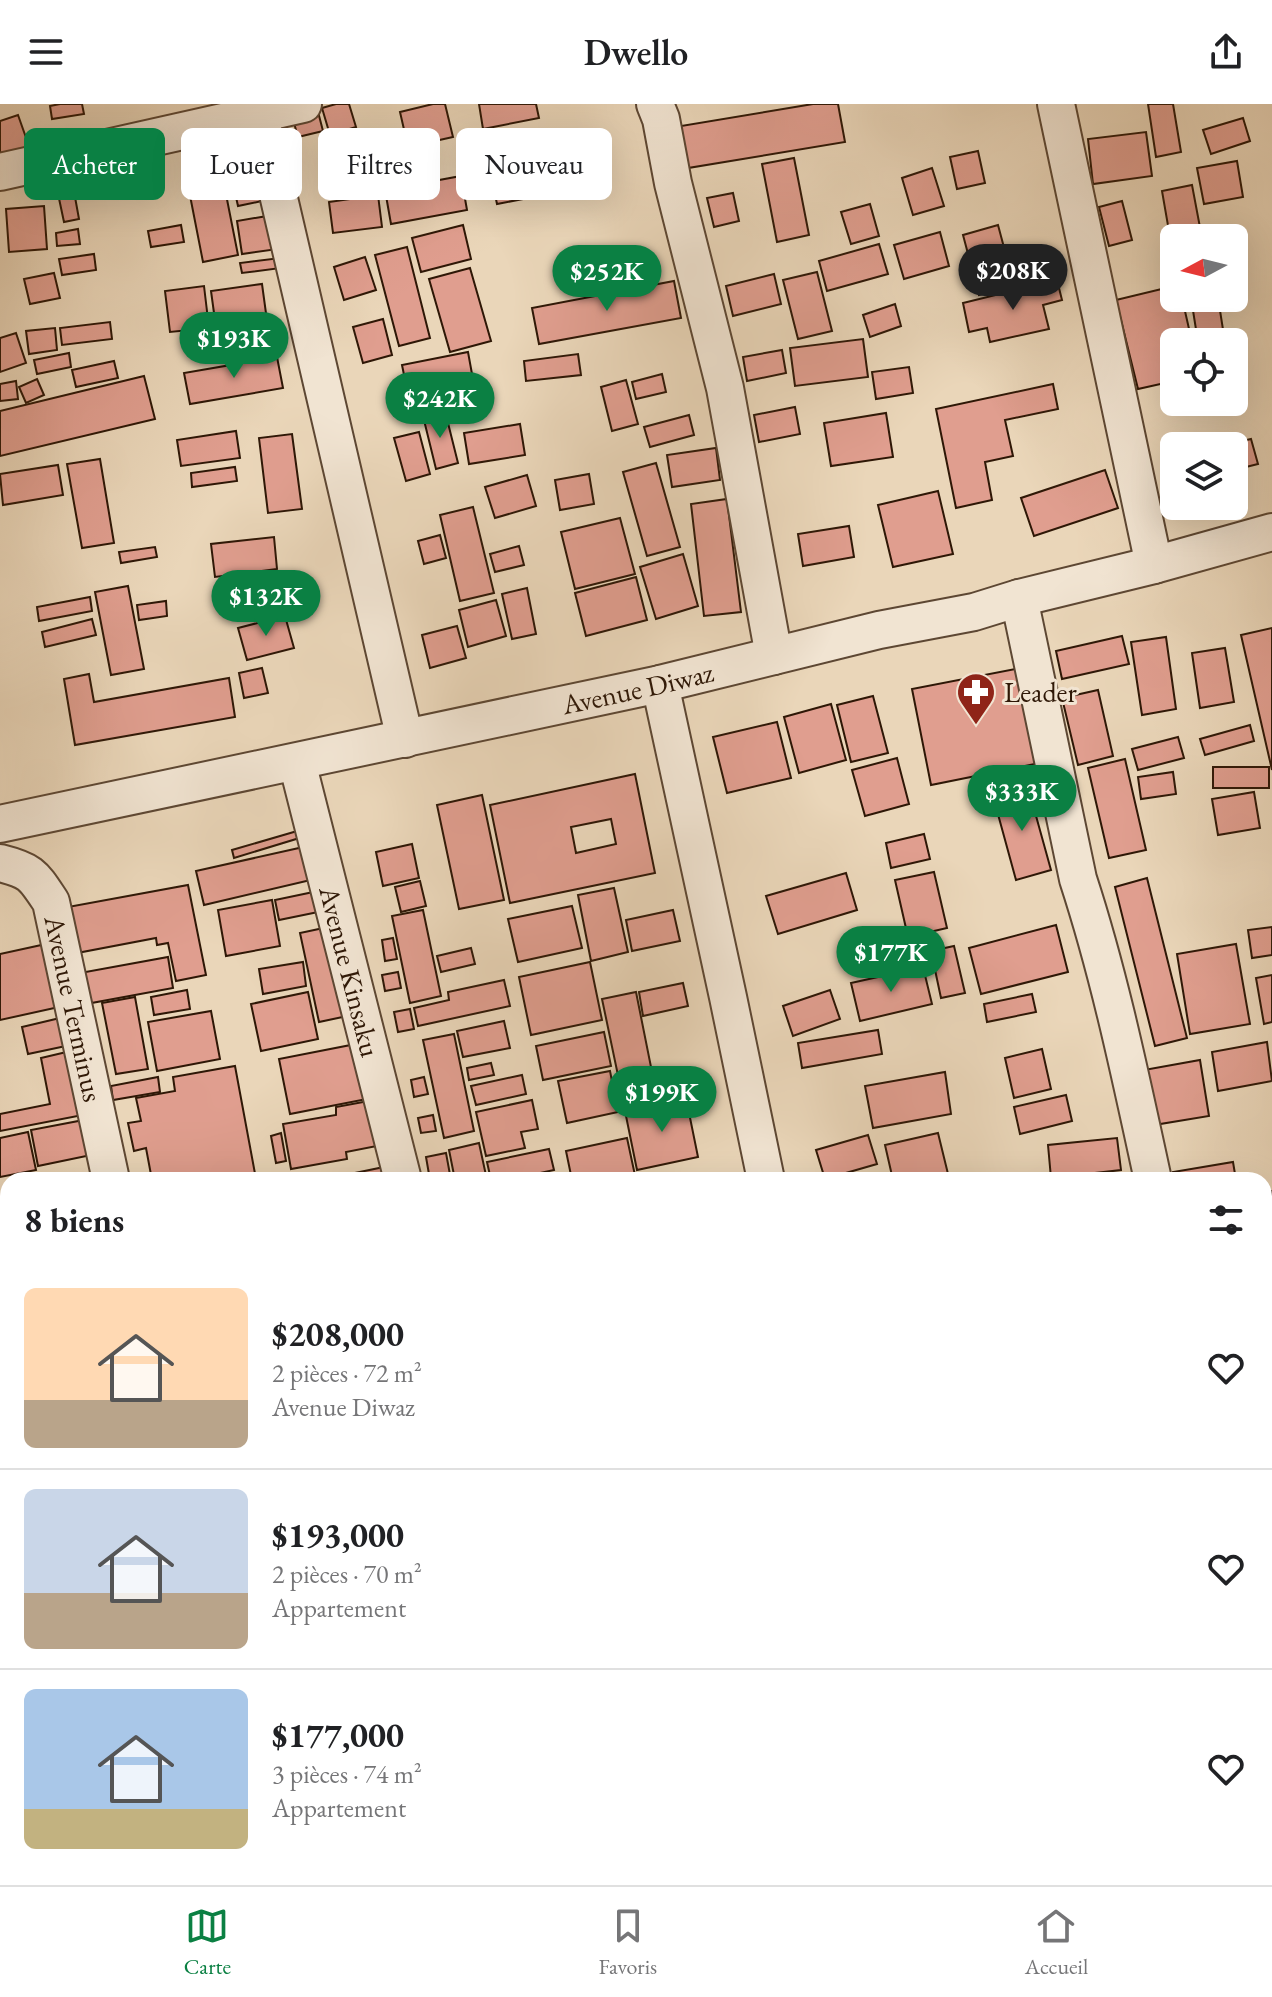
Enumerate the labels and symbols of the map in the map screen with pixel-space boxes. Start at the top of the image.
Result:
north arrow [1160,224,1248,312]
pin: $208K [957,244,1069,312]
pin: $252K [551,245,663,313]
pin: $193K [178,312,290,380]
pin: $242K [384,372,496,440]
pin: $132K [210,570,322,638]
street label: Avenue Diwaz [558,653,717,722]
pharmacy icon: Leader [955,671,997,726]
place label: Leader [1004,674,1078,710]
pin: $333K [966,765,1078,833]
street label: Avenue Kinsaku [311,881,389,1061]
street label: Avenue Terminus [36,911,112,1105]
pin: $177K [835,926,947,994]
pin: $199K [606,1066,718,1134]

